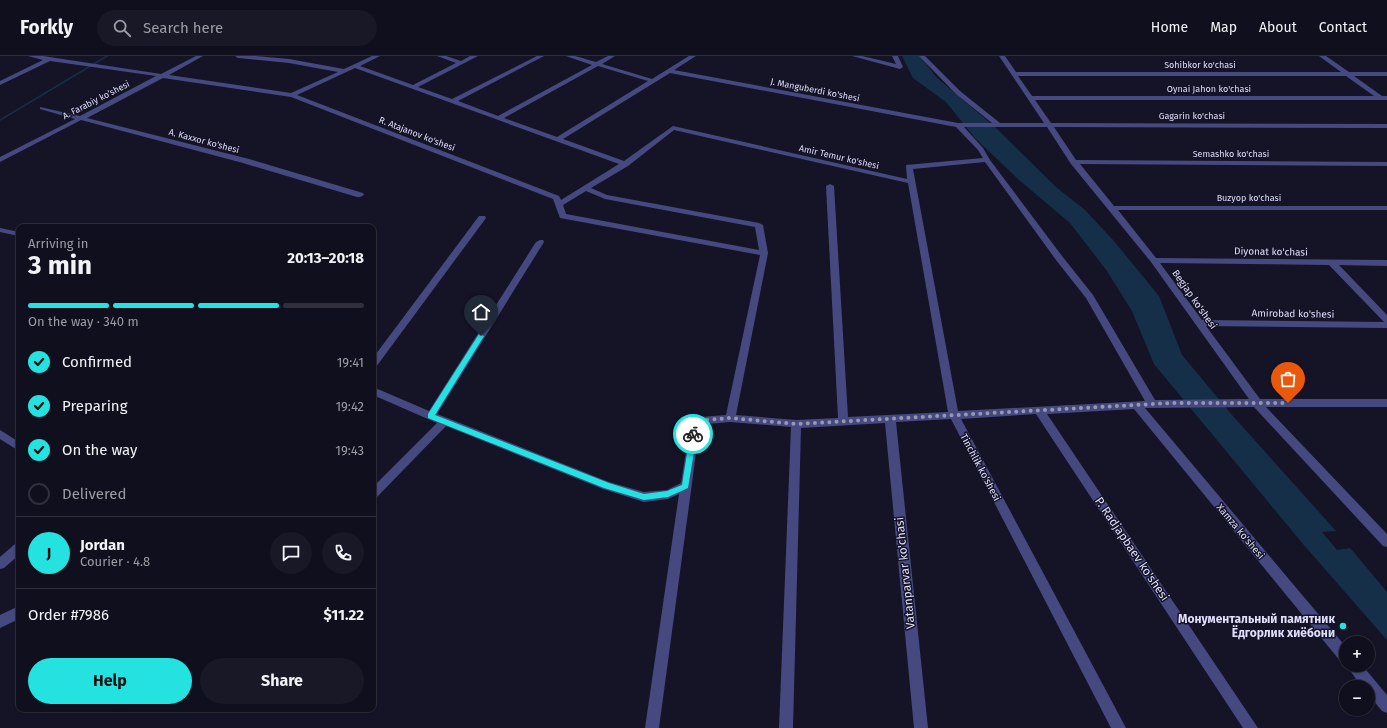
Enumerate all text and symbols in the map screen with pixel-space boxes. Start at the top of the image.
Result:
search box [97,10,377,46]
text: Forkly [20,16,73,39]
icon: search [111,17,133,39]
text: Search here [143,19,223,37]
text: Home [1151,19,1188,36]
text: Map [1210,19,1237,36]
text: About [1259,19,1297,36]
text: Contact [1319,19,1367,36]
street label: Sohibkor ko'chasi [1164,60,1236,70]
street label: J. Manguberdi ko'shesi [770,76,860,104]
street label: A. Farabiy ko'shesi [61,79,131,121]
street label: Oynai Jahon ko'chasi [1167,84,1251,94]
street label: Gagarin ko'chasi [1159,111,1225,121]
street label: R. Atajanov ko'shesi [378,115,456,153]
street label: A. Kaxxor ko'shesi [168,127,240,155]
street label: Amir Temur ko'shesi [798,143,880,171]
street label: Semashko ko'chasi [1193,149,1269,159]
street label: Buzyop ko'chasi [1217,193,1281,203]
text: Arriving in [28,236,88,251]
street label: Diyonat ko'chasi [1234,245,1308,259]
text: 20:13–20:18 [287,249,364,267]
text: 3 min [28,250,92,281]
street label: Begjap ko'shesi [1169,268,1219,332]
pin [464,295,498,336]
icon: home [470,301,492,323]
street label: Amirobad ko'shesi [1252,307,1335,321]
text: On the way · 340 m [28,314,139,329]
icon: check [28,351,50,373]
text: Confirmed [62,353,132,371]
text: 19:41 [337,355,364,370]
pin [1271,362,1305,403]
icon: bag [1277,368,1299,390]
icon: check [28,395,50,417]
text: Preparing [62,397,127,415]
text: 19:42 [335,399,364,414]
courier [673,414,713,454]
icon: bike [682,423,704,445]
street label: Tinchlik ko'shesi [957,432,1003,503]
icon: check [28,439,50,461]
text: On the way [62,441,137,459]
text: 19:43 [335,443,364,458]
text: Delivered [62,485,126,503]
street label: P. Radjapbaev ko'shesi [1092,494,1172,604]
street label: Xamza ko'shesi [1214,502,1267,562]
street label: Vatanparvar ko'chasi [892,516,918,630]
button: chat [270,532,312,574]
button: phone [322,532,364,574]
text: Jordan [80,536,125,554]
text: J [47,544,51,562]
text: Courier · 4.8 [80,554,150,569]
text: Order #7986 [28,606,109,624]
text: $11.22 [324,606,364,624]
place label: Монументальный памятник Ёдгорлик хиёбони [1178,612,1335,640]
marker: Монументальный памятник Ёдгорлик хиёбони [1338,621,1348,631]
map controls [1339,636,1375,716]
button: + [1339,636,1375,672]
button: Help [28,658,192,704]
button: Share [200,658,364,704]
button: − [1339,680,1375,716]

